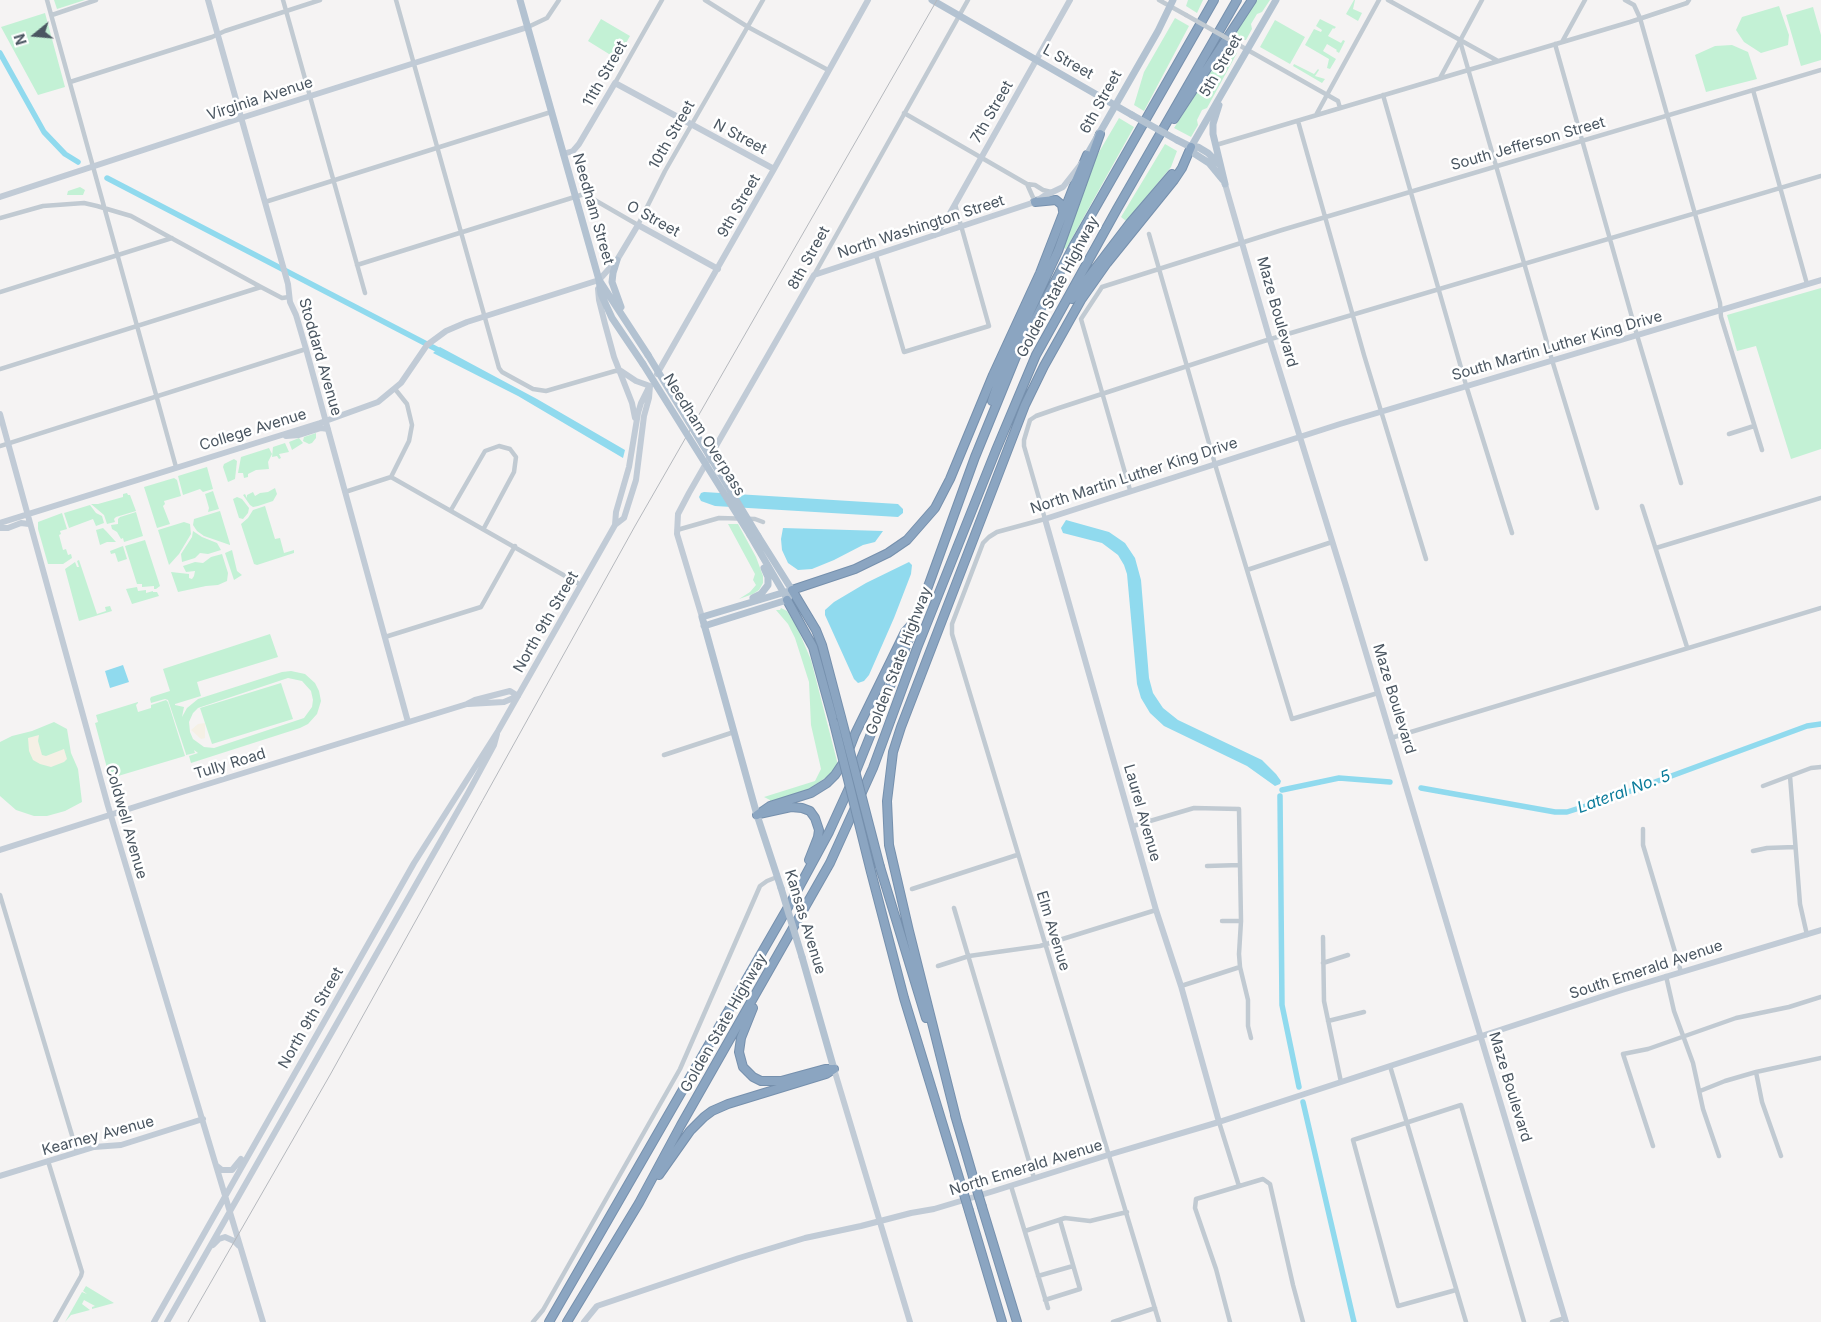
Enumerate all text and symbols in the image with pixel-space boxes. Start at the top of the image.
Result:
north arrow [10,10,60,60]
street label: 5th Street [1196,31,1246,101]
text: N [10,32,30,47]
street label: 11th Street [579,38,631,110]
street label: L Street [1040,41,1096,83]
street label: 6th Street [1076,67,1126,137]
street label: Virginia Avenue [205,73,315,125]
street label: 7th Street [967,78,1017,146]
street label: 10th Street [645,98,699,172]
street label: South Jefferson Street [1449,113,1607,175]
street label: N Street [710,115,770,159]
street label: Needham Street [569,151,617,267]
street label: 9th Street [714,171,764,241]
street label: North Washington Street [835,192,1007,262]
street label: O Street [623,197,683,241]
street label: Golden State Highway [1013,213,1103,361]
street label: 8th Street [784,223,834,293]
street label: Maze Boulevard [1253,255,1301,369]
street label: Stoddard Avenue [295,296,345,418]
street label: South Martin Luther King Drive [1450,307,1664,385]
street label: Needham Overpass [659,371,749,499]
street label: College Avenue [197,405,309,455]
street label: North Martin Luther King Drive [1028,434,1240,518]
street label: North 9th Street [510,568,582,676]
street label: Golden State Highway [862,584,936,738]
street label: Maze Boulevard [1369,642,1419,756]
street label: Tully Road [192,745,268,783]
street label: Laurel Avenue [1120,762,1164,864]
street label: Coldwell Avenue [101,763,151,881]
water label: Lateral No. 5 [1575,766,1673,818]
street label: Kansas Avenue [781,867,829,977]
street label: Elm Avenue [1032,889,1074,973]
street label: South Emerald Avenue [1567,937,1725,1003]
street label: Golden State Highway [677,950,771,1096]
street label: North 9th Street [275,964,347,1072]
street label: Maze Boulevard [1485,1030,1535,1144]
street label: Kearney Avenue [40,1112,156,1160]
street label: North Emerald Avenue [947,1136,1105,1200]

